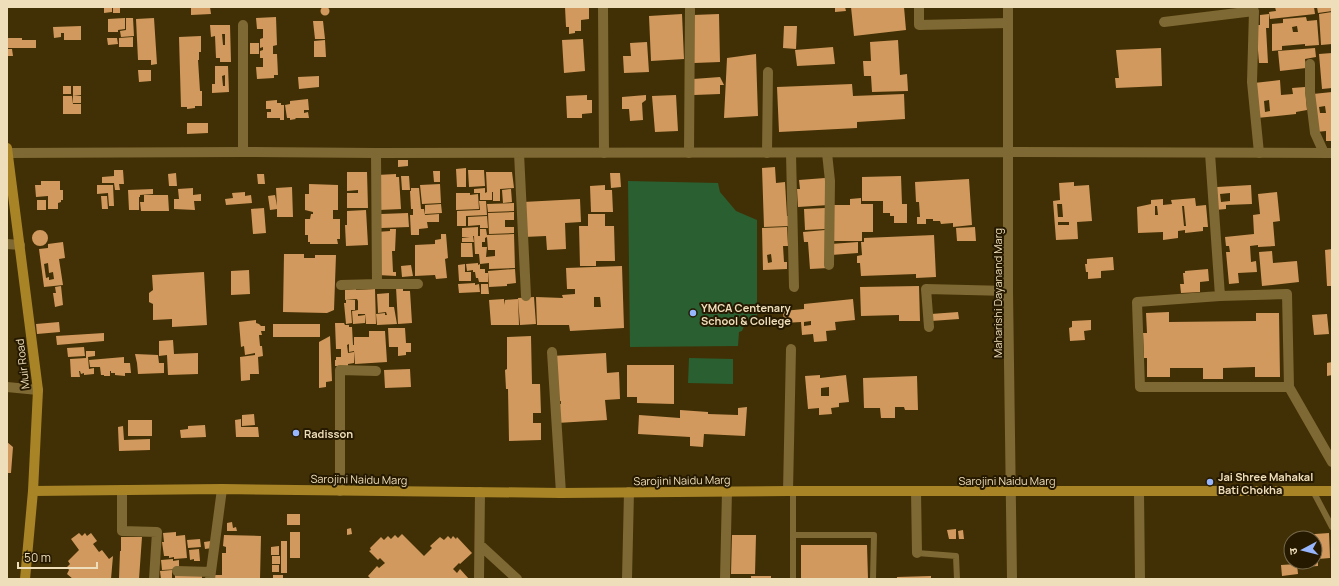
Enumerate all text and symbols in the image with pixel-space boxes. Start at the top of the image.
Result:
street label: Maharishi Dayanand Marg [990,228,1005,358]
place label: YMCA Centenary School & College [701,300,791,328]
marker: YMCA Centenary School & College [688,308,698,318]
street label: Muir Road [11,338,33,390]
place label: Radisson [304,426,353,441]
marker: Radisson [291,428,301,438]
place label: Jai Shree Mahakal Bati Chokha [1218,469,1313,497]
street label: Sarojini Naidu Marg [310,471,408,487]
street label: Sarojini Naidu Marg [633,472,731,488]
street label: Sarojini Naidu Marg [959,473,1055,488]
marker: Jai Shree Mahakal Bati Chokha [1205,477,1215,487]
north arrow [1283,530,1323,570]
scale bar [18,544,97,570]
text: उ [1285,547,1300,555]
text: 50 m [24,549,51,566]

